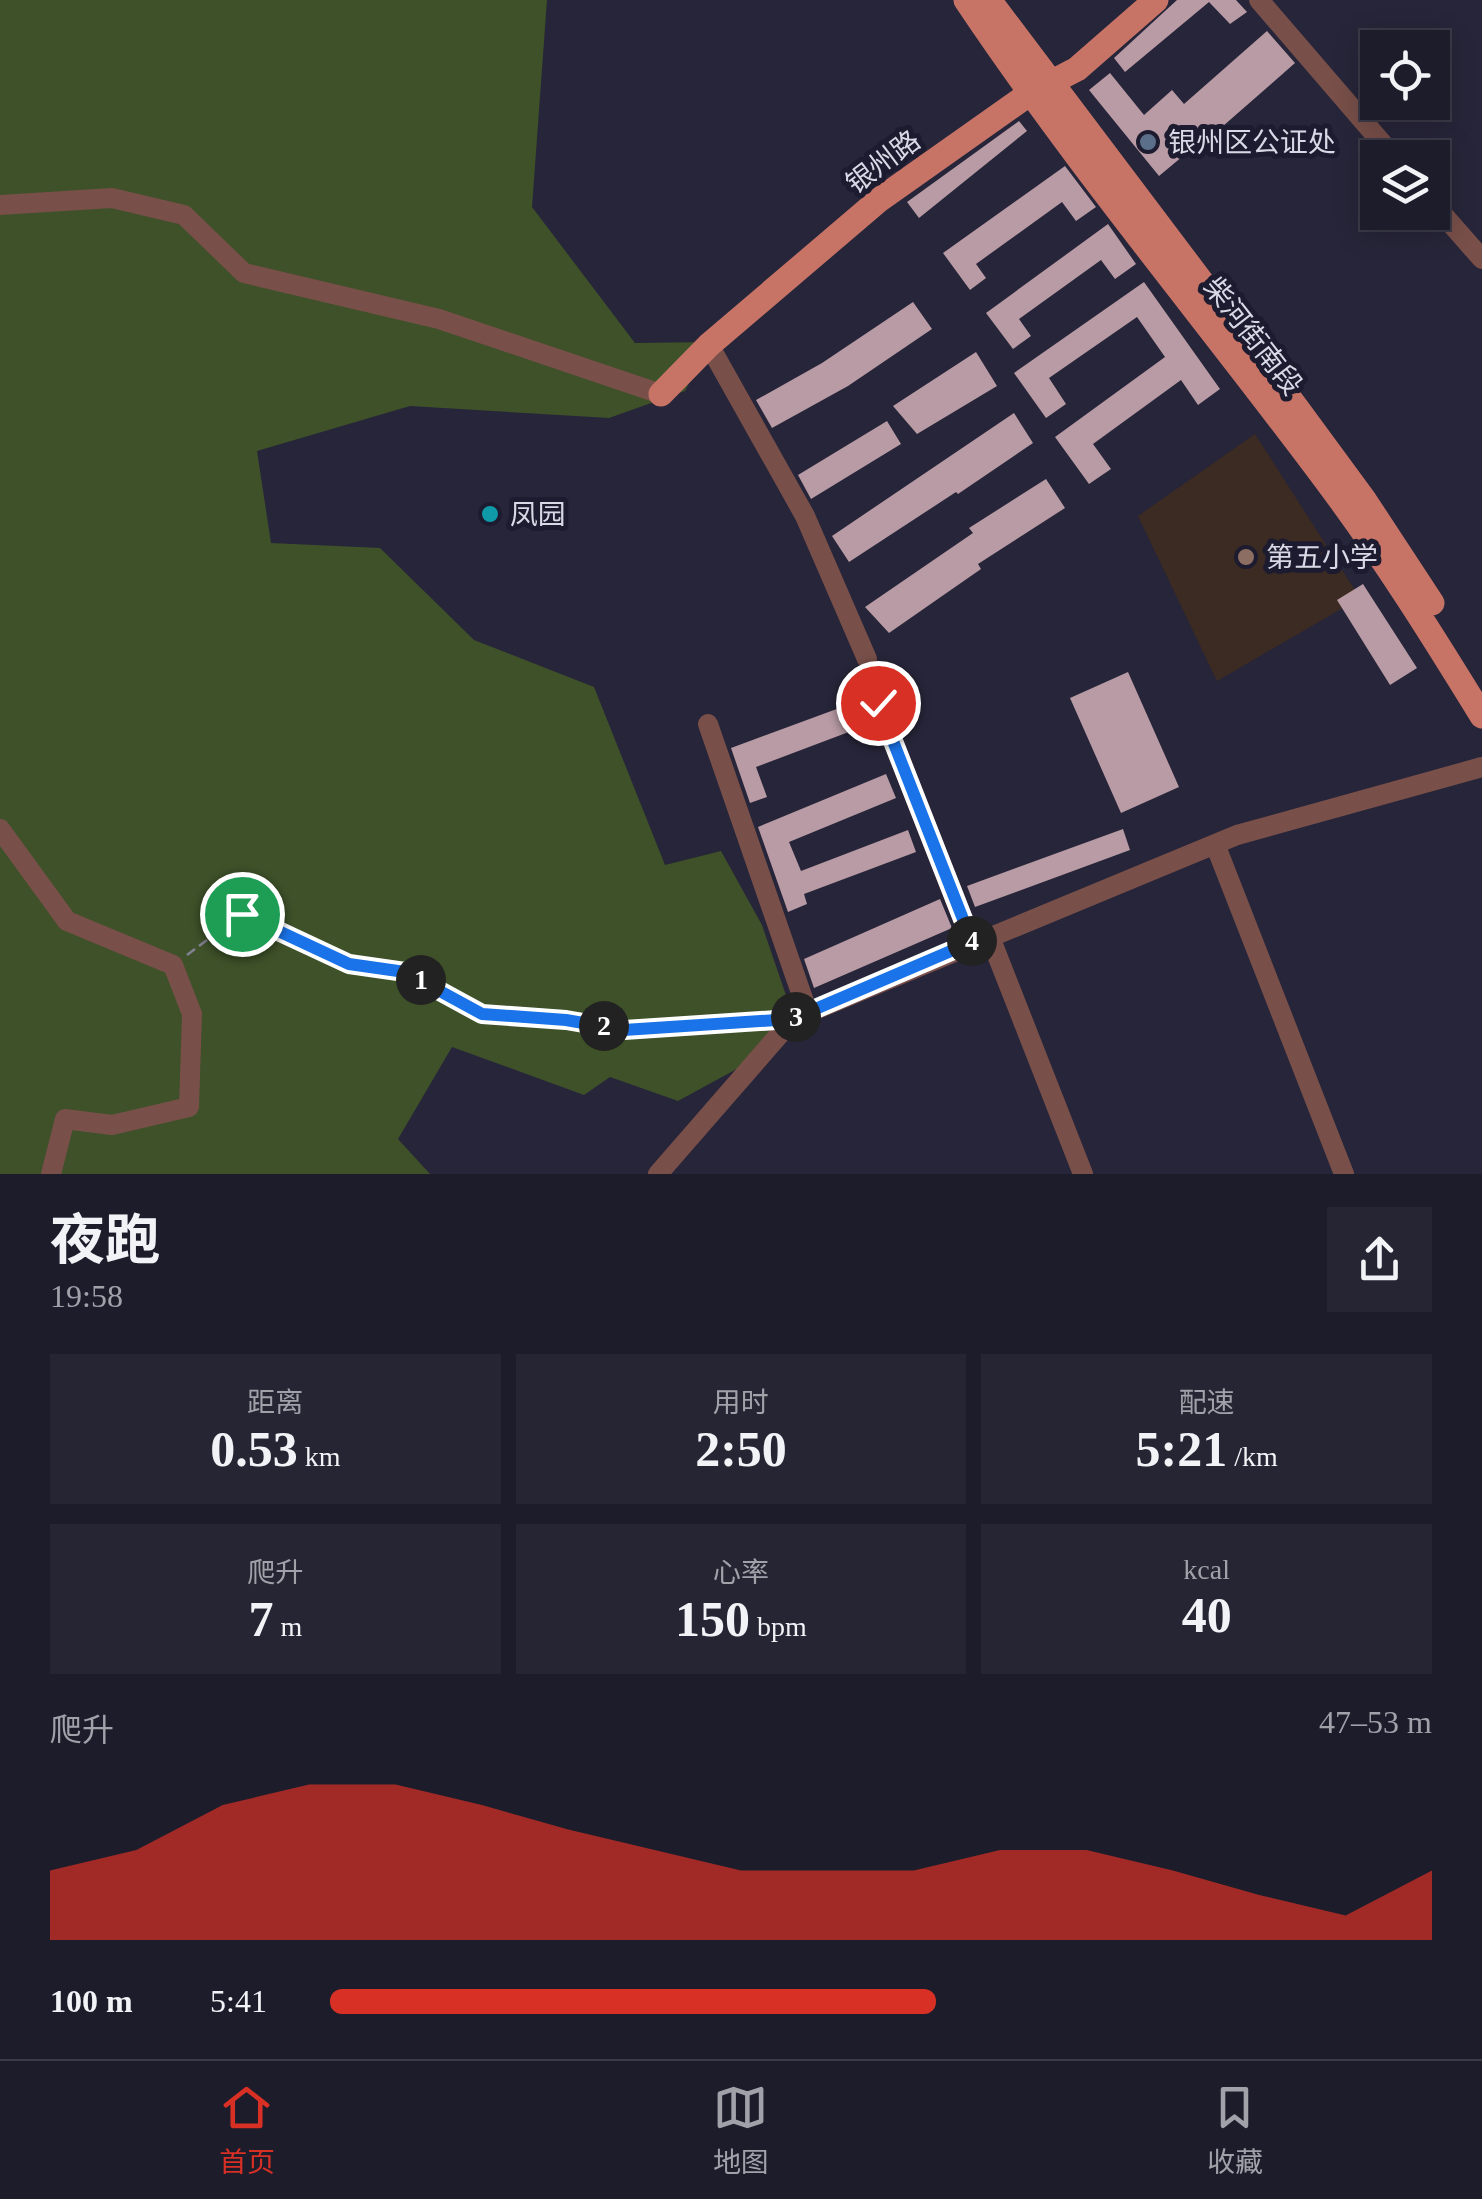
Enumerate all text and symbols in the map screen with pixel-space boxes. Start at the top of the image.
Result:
map controls [1360,30,1450,230]
button: locate [1360,30,1450,120]
street label: 银州路 [840,124,926,200]
place label: 银州区公证处 [1168,127,1336,158]
marker: 银州区公证处 [1137,131,1159,153]
button: layers [1360,140,1450,230]
street label: 柴河街南段 [1198,271,1308,401]
place label: 凤园 [510,499,566,530]
marker: 凤园 [479,503,501,525]
place label: 第五小学 [1266,542,1378,573]
marker: 第五小学 [1235,546,1257,568]
pin [836,661,921,746]
icon: check [851,676,906,731]
pin [200,872,285,957]
icon: arrive [215,887,270,942]
pin: 4 [947,916,997,966]
text: 4 [965,925,979,956]
pin: 1 [396,955,446,1005]
text: 1 [414,964,428,995]
pin: 3 [771,992,821,1042]
pin: 2 [579,1001,629,1051]
text: 3 [789,1001,803,1032]
text: 2 [597,1010,611,1041]
button: share [1327,1207,1432,1312]
text: 夜跑 [50,1210,160,1271]
text: 19:58 [50,1278,123,1314]
text: 距离 [247,1387,303,1418]
text: 用时 [713,1387,769,1418]
text: 配速 [1179,1387,1235,1418]
text: 0.53 [210,1421,298,1477]
text: 2:50 [695,1421,787,1477]
text: 5:21 [1136,1421,1227,1477]
text: km [298,1441,340,1472]
text: /km [1227,1441,1278,1472]
text: kcal [1183,1554,1230,1585]
text: 爬升 [247,1557,303,1588]
text: 心率 [713,1557,769,1588]
text: 40 [1182,1587,1232,1643]
text: 7 [248,1591,273,1647]
text: 150 [675,1591,750,1647]
text: m [273,1611,302,1642]
text: bpm [750,1611,807,1642]
text: 47–53 m [1319,1704,1432,1740]
text: 爬升 [50,1712,114,1748]
text: 100 m [50,1983,133,2019]
text: 5:41 [210,1983,267,2019]
tab: 首页 [219,2080,275,2180]
tab: 地图 [713,2080,769,2180]
tab: 收藏 [1207,2080,1263,2180]

